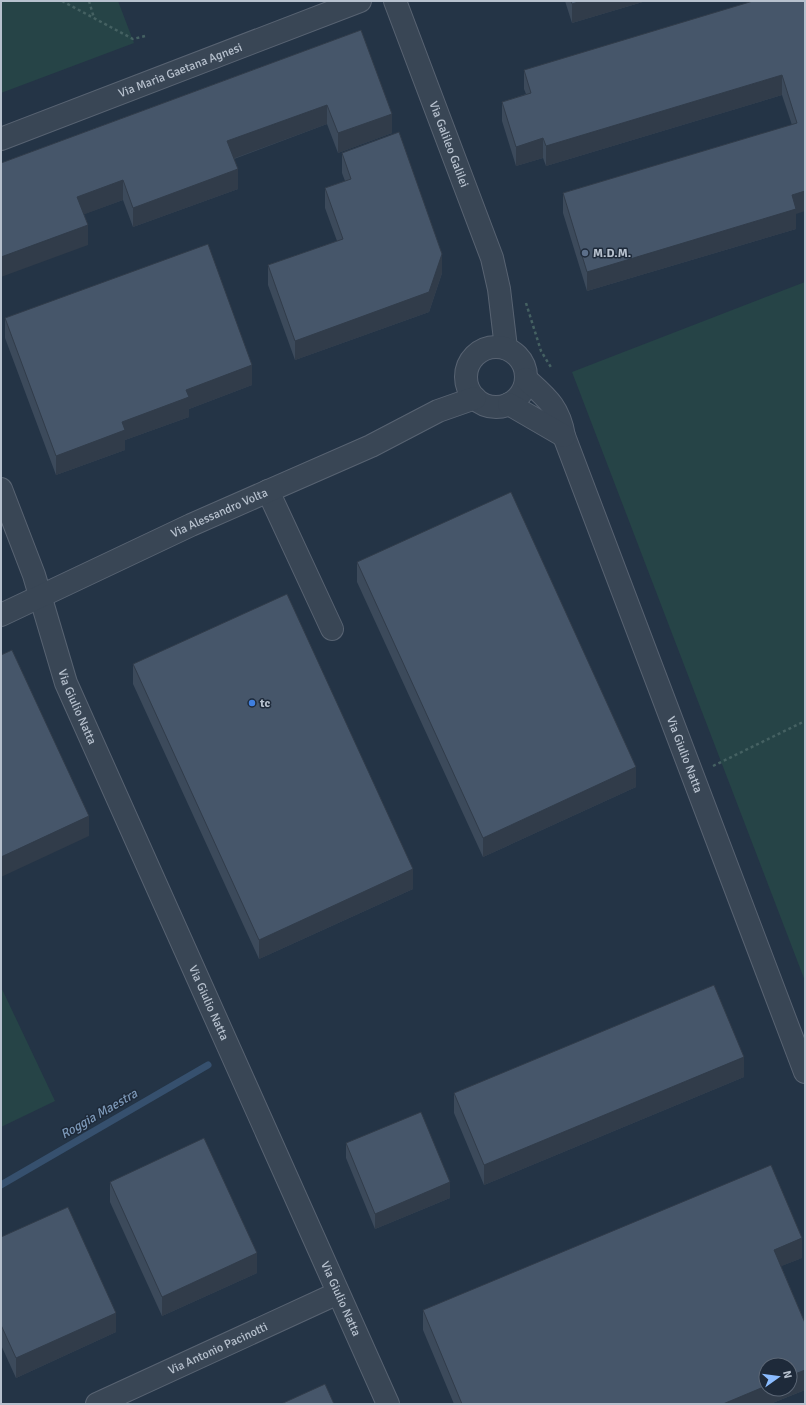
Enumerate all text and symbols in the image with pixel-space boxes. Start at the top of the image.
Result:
street label: Via Maria Gaetana Agnesi [116,40,244,101]
street label: Via Galileo Galilei [426,99,472,189]
place label: M.D.M. [593,246,631,261]
marker: M.D.M. [580,248,590,258]
street label: Via Alessandro Volta [168,485,270,541]
street label: Via Giulio Natta [55,667,100,747]
place label: tc [259,696,270,711]
marker: tc [247,698,257,708]
street label: Via Giulio Natta [663,714,706,795]
street label: Via Giulio Natta [186,963,232,1043]
water label: Roggia Maestra [58,1085,141,1142]
street label: Via Giulio Natta [318,1259,364,1339]
street label: Via Antonio Pacinotti [166,1319,270,1378]
north arrow [758,1357,798,1397]
text: N [780,1369,794,1380]

